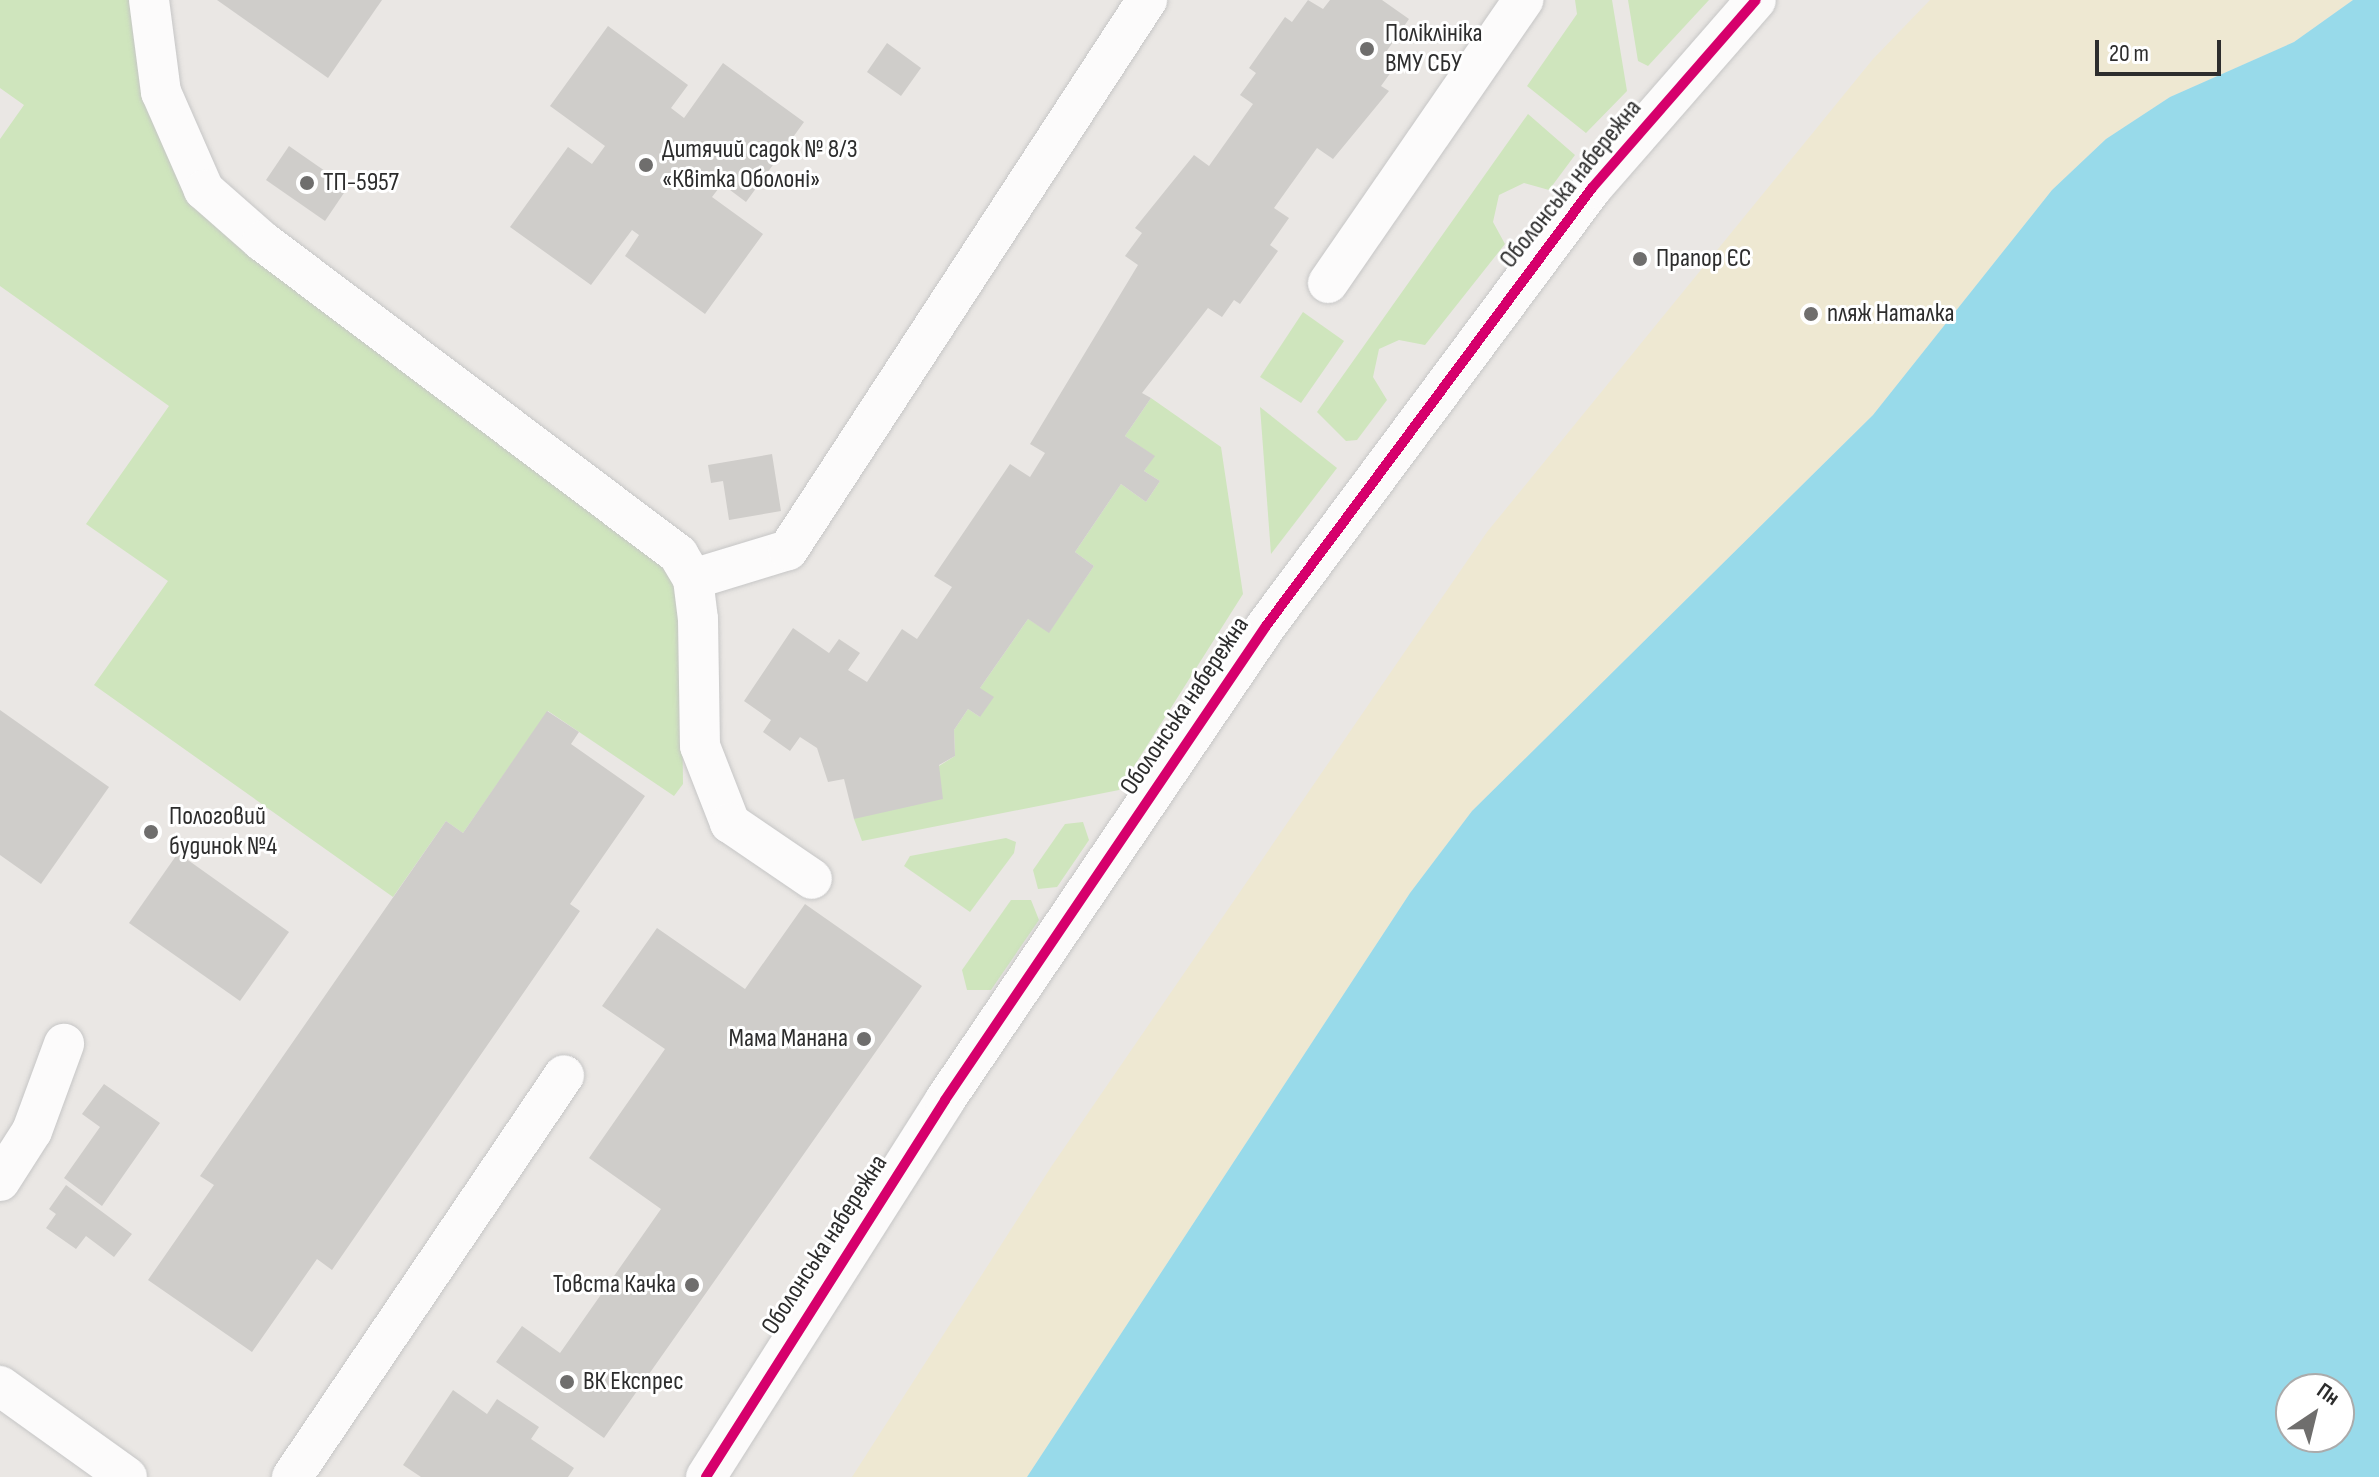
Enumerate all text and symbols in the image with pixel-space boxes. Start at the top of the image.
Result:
place label: Поліклініка ВМУ СБУ [1385,18,1482,80]
scale bar [2099,24,2225,74]
marker: Поліклініка ВМУ СБУ [1356,38,1378,60]
text: 20 m [2109,39,2149,68]
street label: Оболонська набережна [1493,93,1649,275]
place label: Дитячий садок № 8/3 «Квітка Оболоні» [662,134,858,196]
marker: Дитячий садок № 8/3 «Квітка Оболоні» [637,156,655,174]
place label: ТП-5957 [323,167,399,199]
marker: ТП-5957 [298,174,316,192]
place label: Прапор ЄС [1656,243,1751,275]
marker: Прапор ЄС [1631,250,1649,268]
place label: пляж Наталка [1827,298,1954,330]
marker: пляж Наталка [1802,305,1820,323]
street label: Оболонська набережна [1114,611,1256,801]
place label: Пологовий будинок №4 [169,801,277,862]
marker: Пологовий будинок №4 [140,821,162,843]
place label: Мама Манана [729,1023,848,1055]
marker: Мама Манана [855,1030,873,1048]
street label: Оболонська набережна [755,1149,895,1341]
place label: Товста Качка [553,1269,676,1301]
marker: Товста Качка [683,1276,701,1294]
place label: ВК Експрес [583,1366,684,1398]
marker: ВК Експрес [558,1373,576,1391]
north arrow [2275,1373,2355,1453]
text: Пн [2311,1377,2344,1412]

